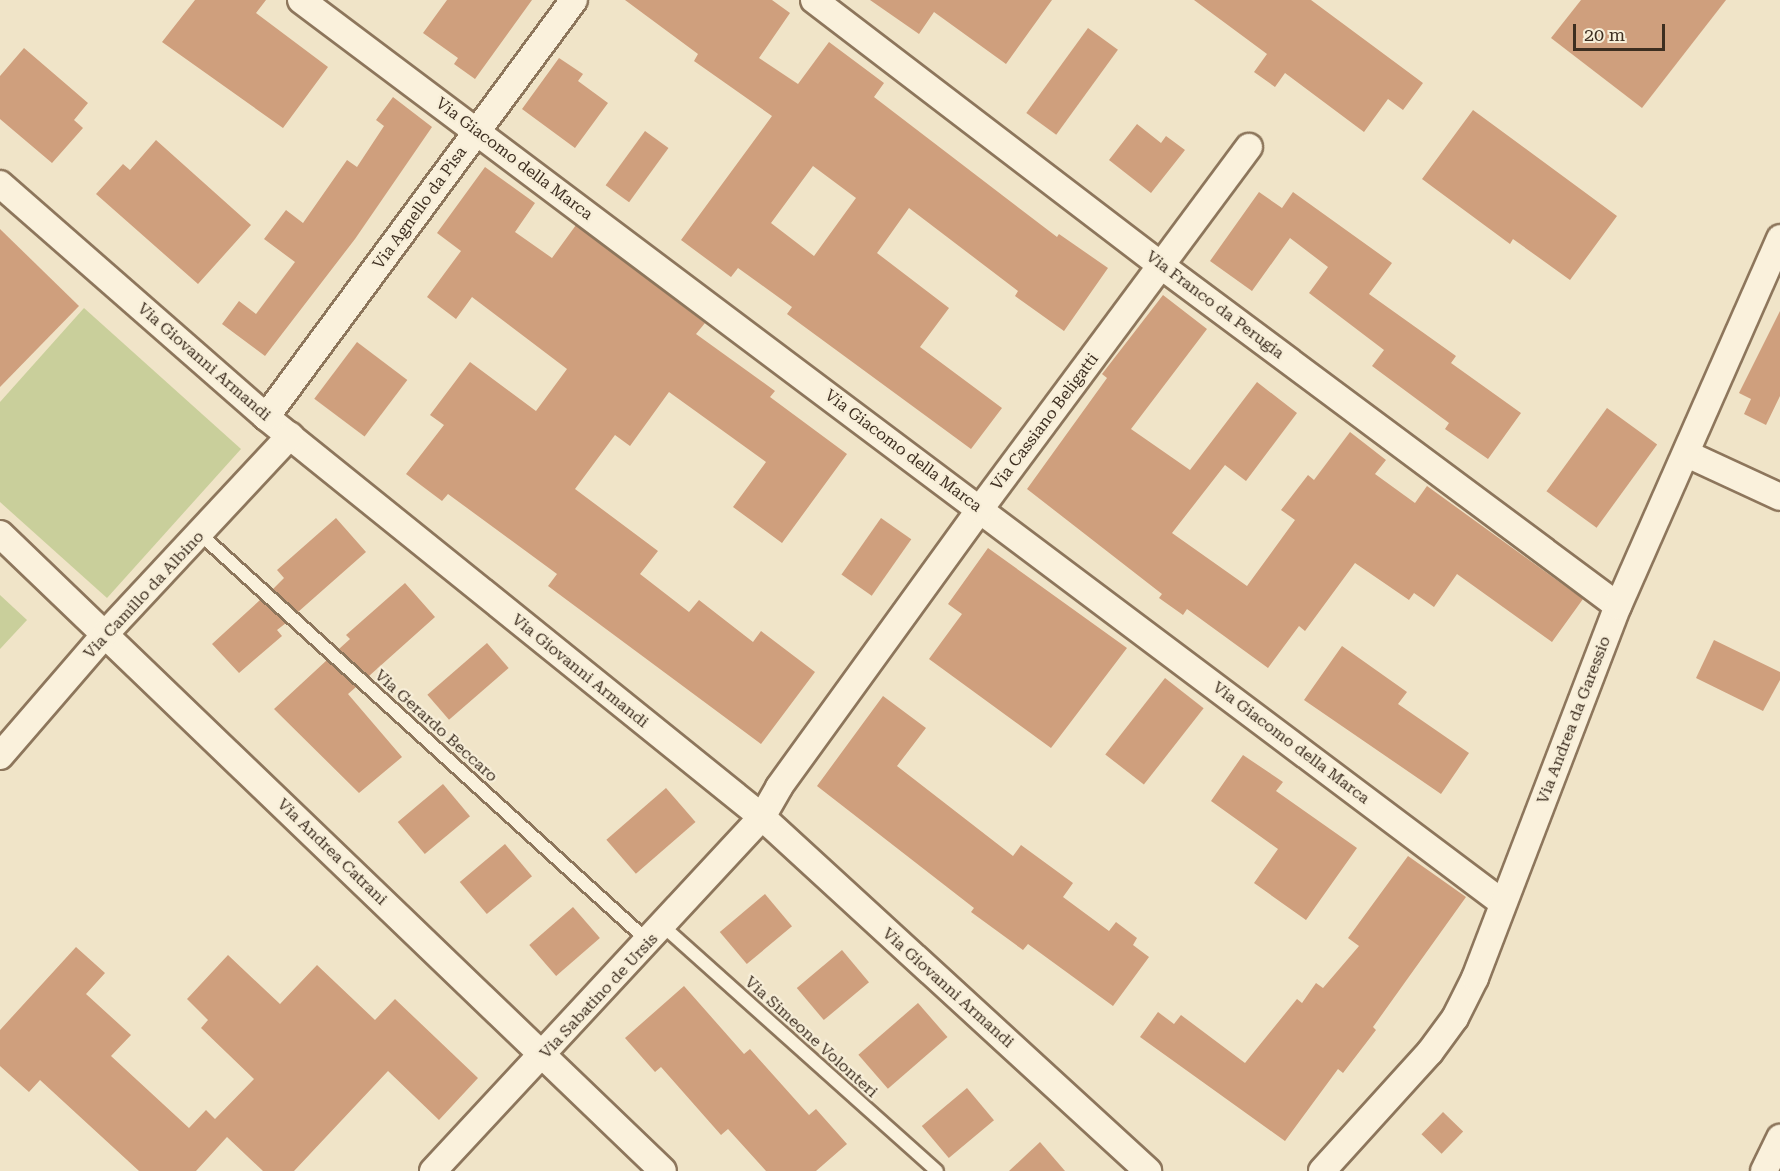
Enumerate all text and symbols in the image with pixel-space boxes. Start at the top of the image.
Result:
scale bar [1576,12,1668,50]
text: 20 m [1584,24,1625,45]
street label: Via Giacomo della Marca [432,94,596,224]
street label: Via Agnello da Pisa [369,143,471,273]
street label: Via Franco da Perugia [1142,247,1288,363]
street label: Via Giovanni Armandi [134,299,274,425]
street label: Via Cassiano Beligatti [987,350,1103,494]
street label: Via Giacomo della Marca [821,386,985,516]
street label: Via Camillo da Albino [80,527,208,663]
street label: Via Giovanni Armandi [508,610,652,732]
street label: Via Andrea da Garessio [1533,633,1615,807]
street label: Via Gerardo Beccaro [371,666,501,786]
street label: Via Giacomo della Marca [1209,678,1373,808]
street label: Via Andrea Catrani [273,795,391,909]
street label: Via Giovanni Armandi [878,924,1018,1052]
street label: Via Sabatino de Ursis [536,929,662,1063]
street label: Via Simeone Volonteri [741,972,881,1102]

